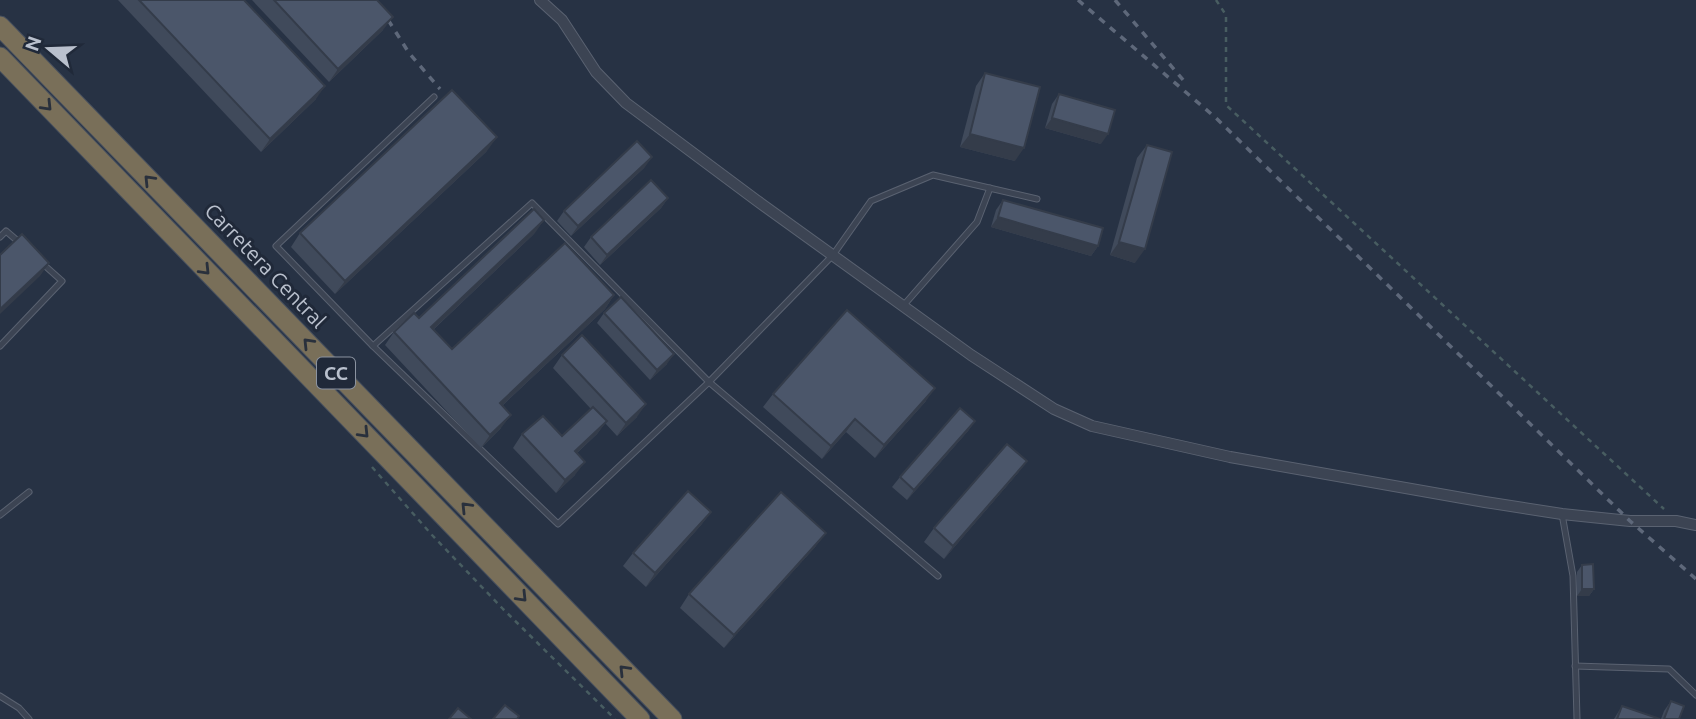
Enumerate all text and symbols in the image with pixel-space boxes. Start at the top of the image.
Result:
north arrow [14,14,84,84]
text: N [20,33,46,54]
one-way arrow [39,98,52,111]
one-way arrow [145,175,158,188]
street label: Carretera Central [200,198,331,332]
one-way arrow [197,261,210,274]
one-way arrow [303,339,316,352]
road number: CC [317,358,355,388]
one-way arrow [355,425,368,438]
one-way arrow [461,502,474,515]
one-way arrow [513,589,526,602]
one-way arrow [620,665,633,678]

